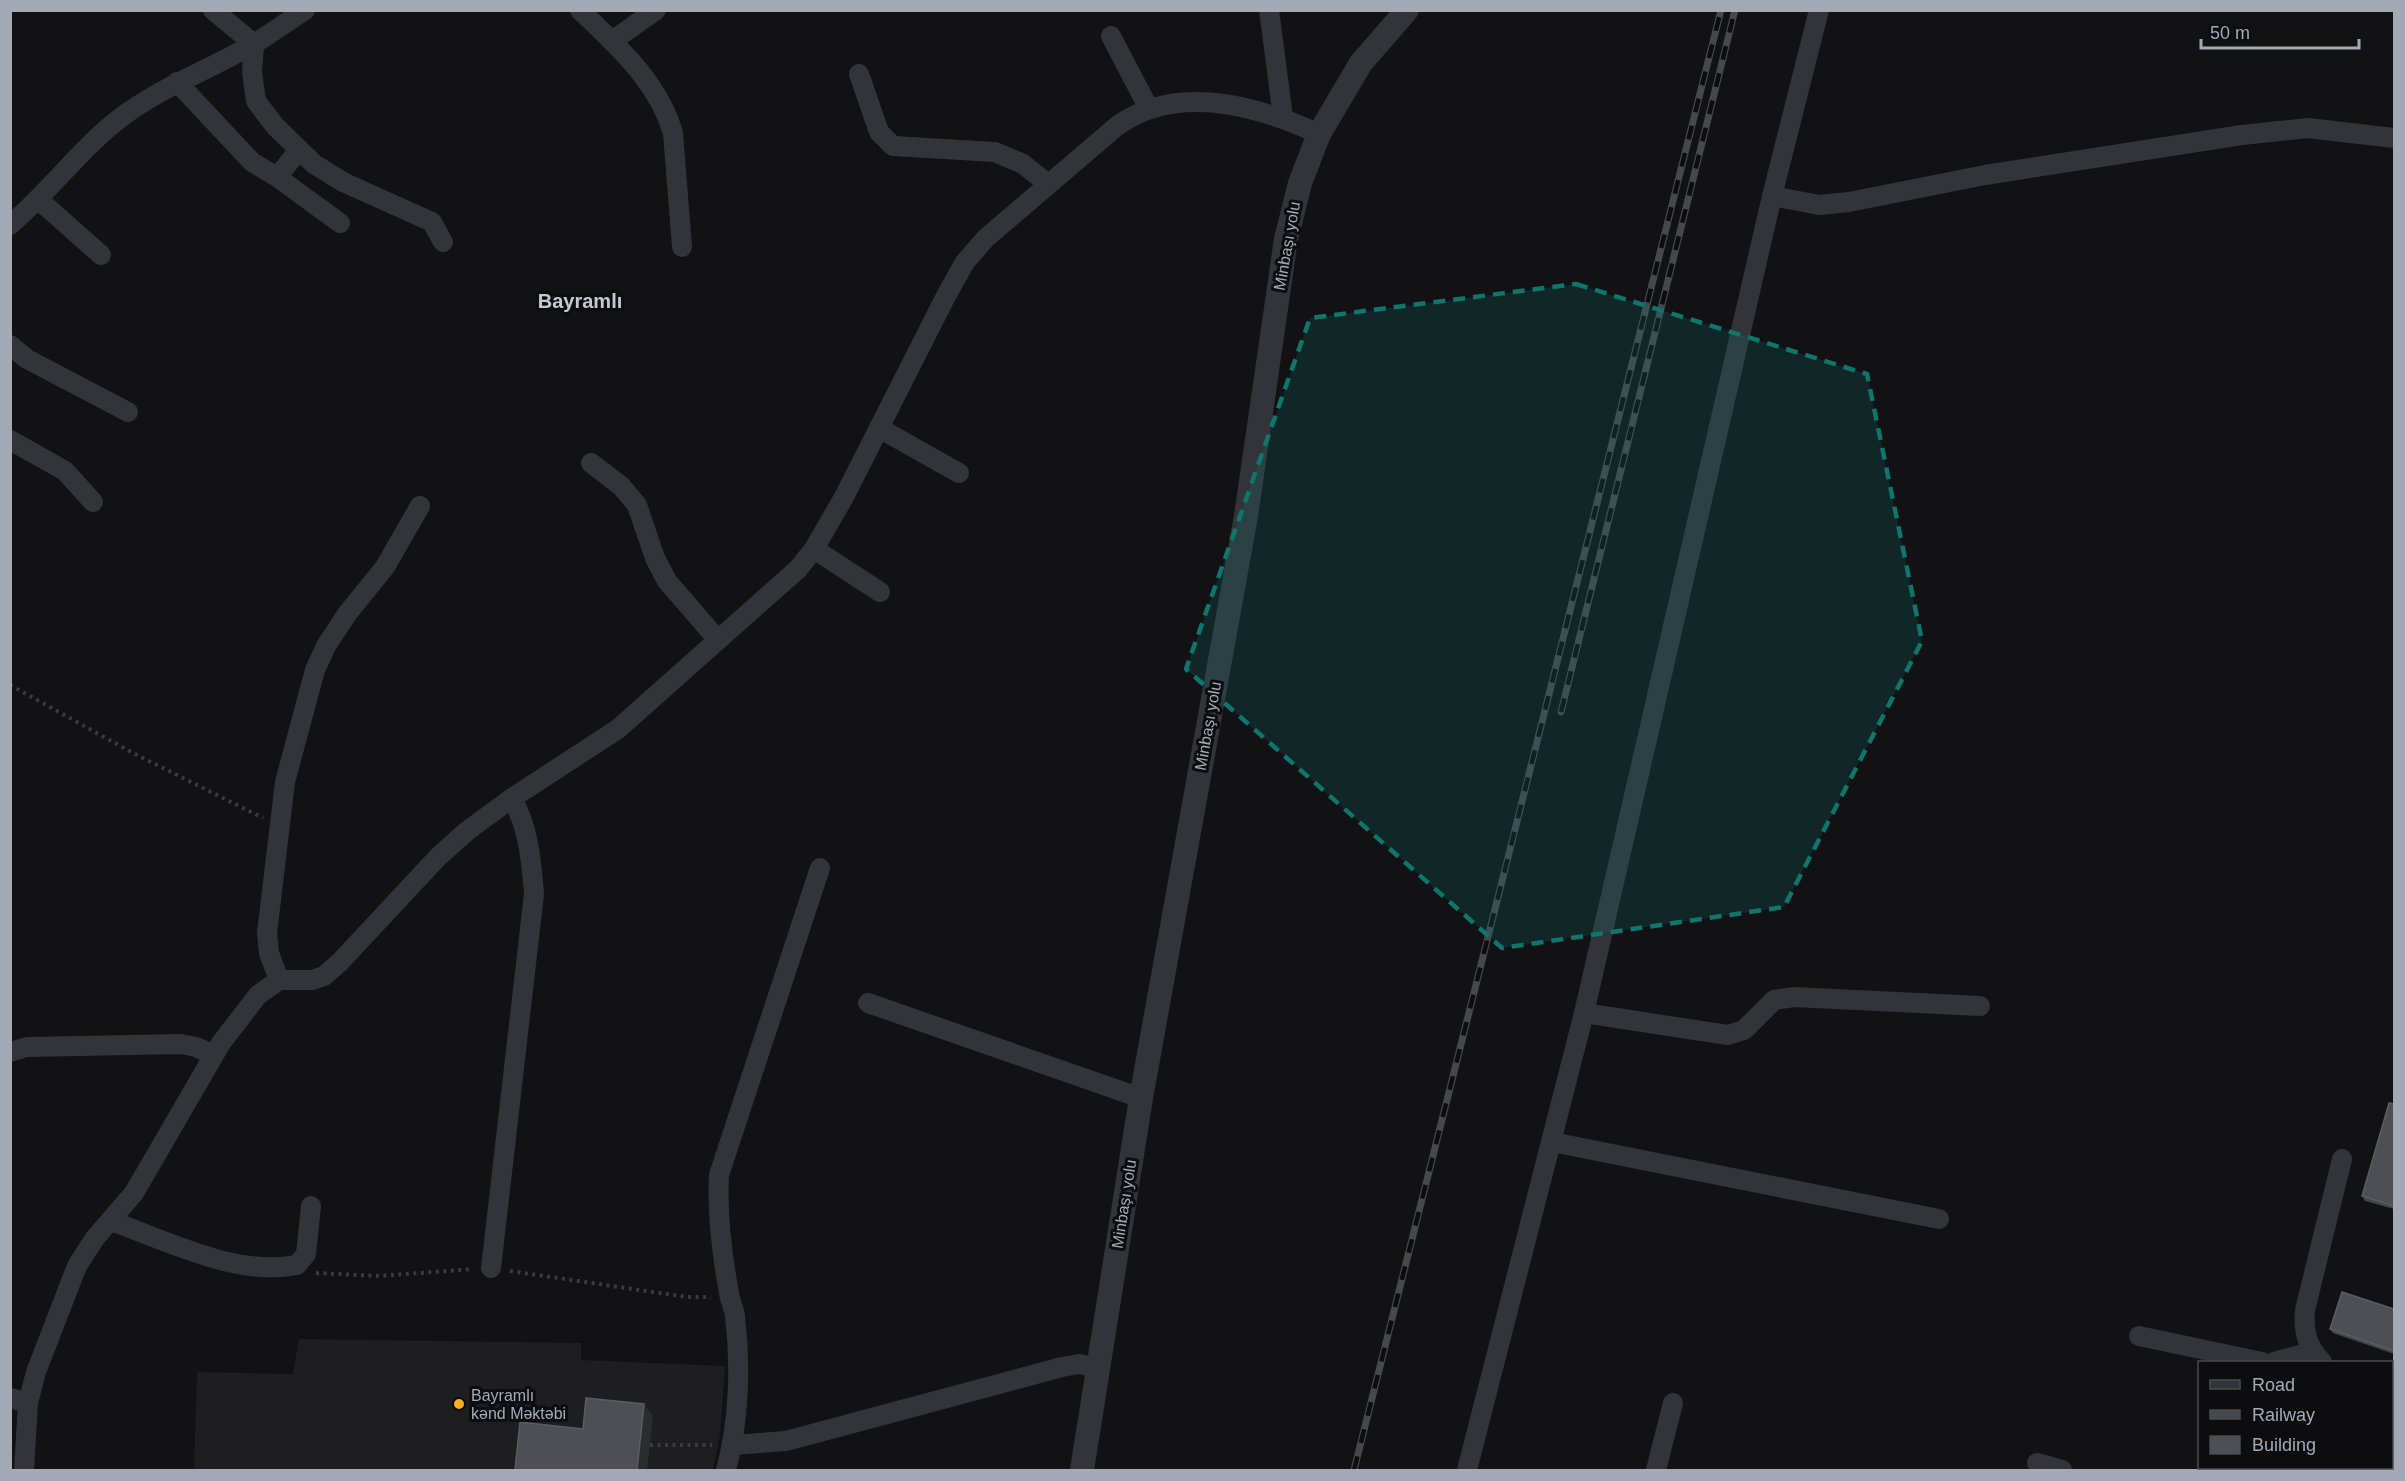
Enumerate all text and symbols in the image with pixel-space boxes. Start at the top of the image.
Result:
scale bar [2201,12,2358,50]
text: 50 m [2210,23,2250,43]
street label: Minbaşı yolu [1271,200,1303,292]
district label: Bayramlı [538,290,622,312]
street label: Minbaşı yolu [1192,680,1224,772]
street label: Minbaşı yolu [1109,1158,1139,1250]
legend [2198,1361,2393,1469]
text: Road [2252,1375,2295,1395]
place label: Bayramlı kənd Məktəbi [471,1387,566,1422]
marker: Bayramlı kənd Məktəbi [452,1397,466,1411]
text: Railway [2252,1405,2315,1425]
text: Building [2252,1435,2316,1455]

